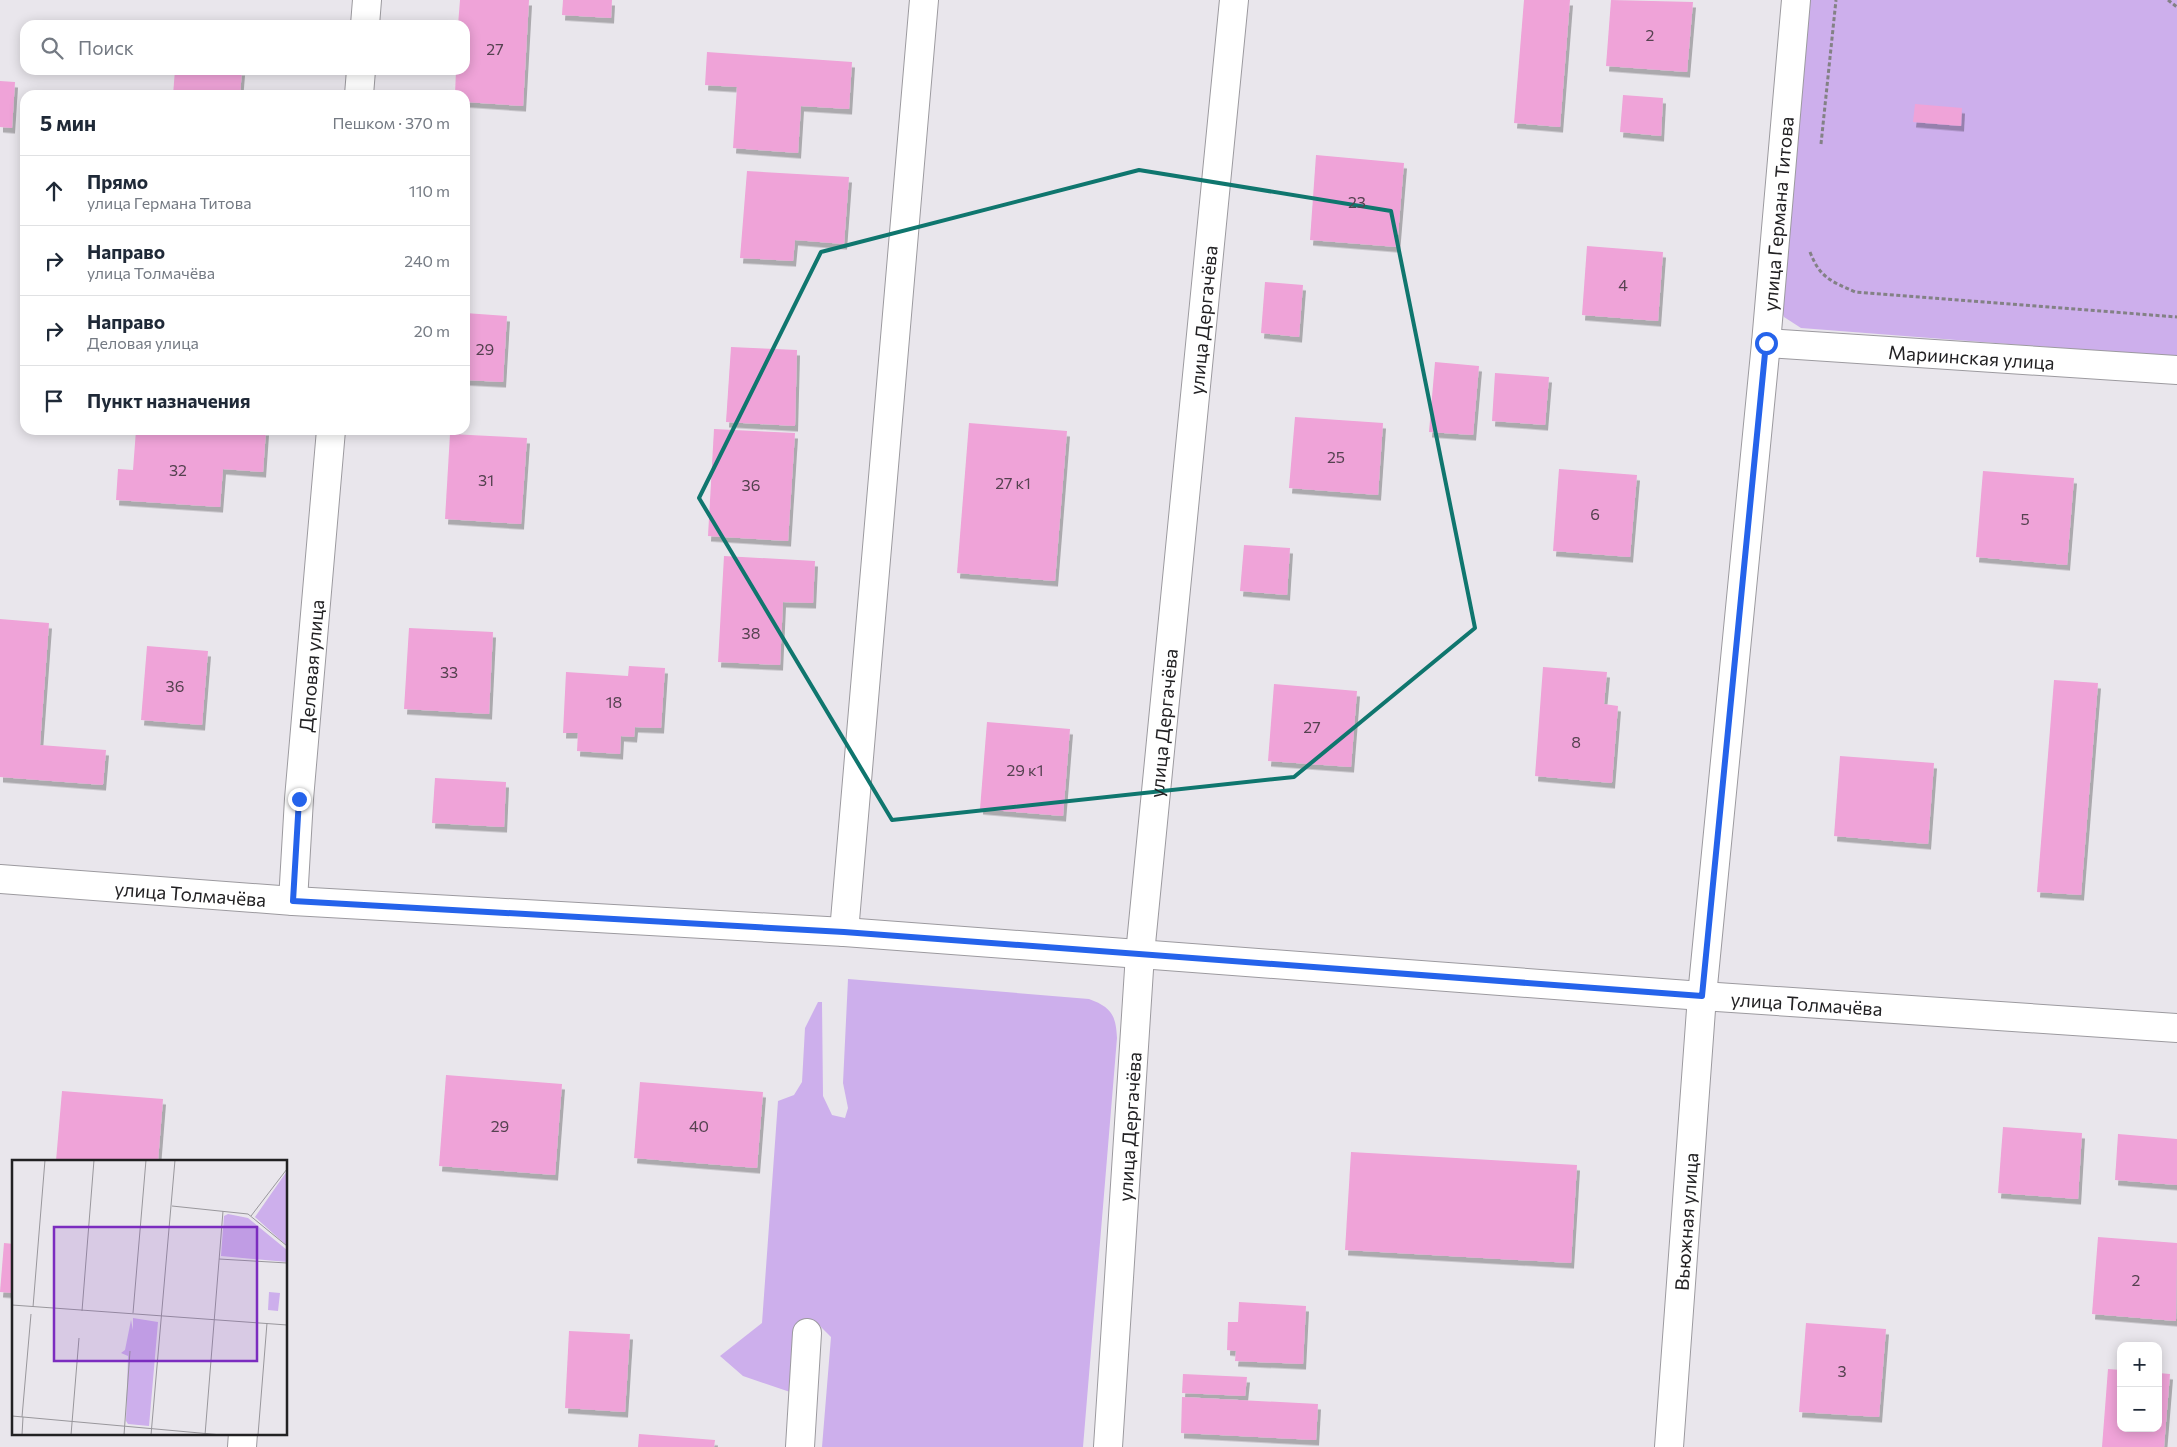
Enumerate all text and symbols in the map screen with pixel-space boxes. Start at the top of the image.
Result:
search box [20,20,470,75]
house number: 2 [1646,25,1655,44]
icon: search [38,34,66,62]
text: Поиск [78,36,134,59]
house number: 27 [486,39,504,58]
text: 5 мин [40,110,96,135]
text: Пешком · 370 m [332,113,450,132]
street label: улица Германа Титова [1757,115,1797,312]
text: Прямо [87,170,148,193]
icon: ahead [40,177,68,205]
text: 110 m [409,181,450,200]
house number: 23 [1348,192,1366,211]
text: улица Германа Титова [87,193,251,212]
text: Направо [87,240,165,263]
street label: улица Дергачёва [1184,244,1221,396]
icon: right [40,247,68,275]
text: 240 m [404,251,450,270]
text: улица Толмачёва [87,263,215,282]
house number: 4 [1618,275,1628,294]
text: Направо [87,310,165,333]
icon: right [40,317,68,345]
text: 20 m [414,321,450,340]
route start [1755,332,1778,355]
text: Деловая улица [87,333,199,352]
house number: 29 [476,339,494,358]
street label: Мариинская улица [1888,340,2055,373]
icon: arrive [40,387,68,415]
text: Пункт назначения [87,389,250,412]
house number: 25 [1327,447,1345,466]
house number: 32 [169,460,187,479]
house number: 31 [478,470,494,489]
house number: 27 к1 [995,473,1031,492]
house number: 36 [742,475,760,494]
house number: 6 [1590,504,1600,523]
house number: 5 [2020,509,2030,528]
street label: Деловая улица [293,598,328,733]
house number: 38 [742,623,760,642]
street label: улица Дергачёва [1144,647,1182,799]
house number: 33 [440,662,458,681]
house number: 36 [166,676,184,695]
house number: 18 [606,692,622,711]
house number: 27 [1303,717,1321,736]
house number: 8 [1571,732,1581,751]
house number: 29 к1 [1006,760,1044,779]
route end [288,788,311,811]
street label: улица Толмачёва [114,876,267,910]
street label: улица Толмачёва [1730,986,1883,1020]
street label: улица Дергачёва [1112,1051,1145,1202]
house number: 29 [491,1116,509,1135]
house number: 40 [689,1116,709,1135]
street label: Вьюжная улица [1669,1152,1702,1292]
inset map [12,1160,288,1434]
house number: 2 [2132,1270,2141,1289]
map controls [2117,1342,2162,1432]
button: + [2117,1342,2162,1387]
house number: 3 [1837,1361,1847,1380]
button: − [2117,1387,2162,1432]

